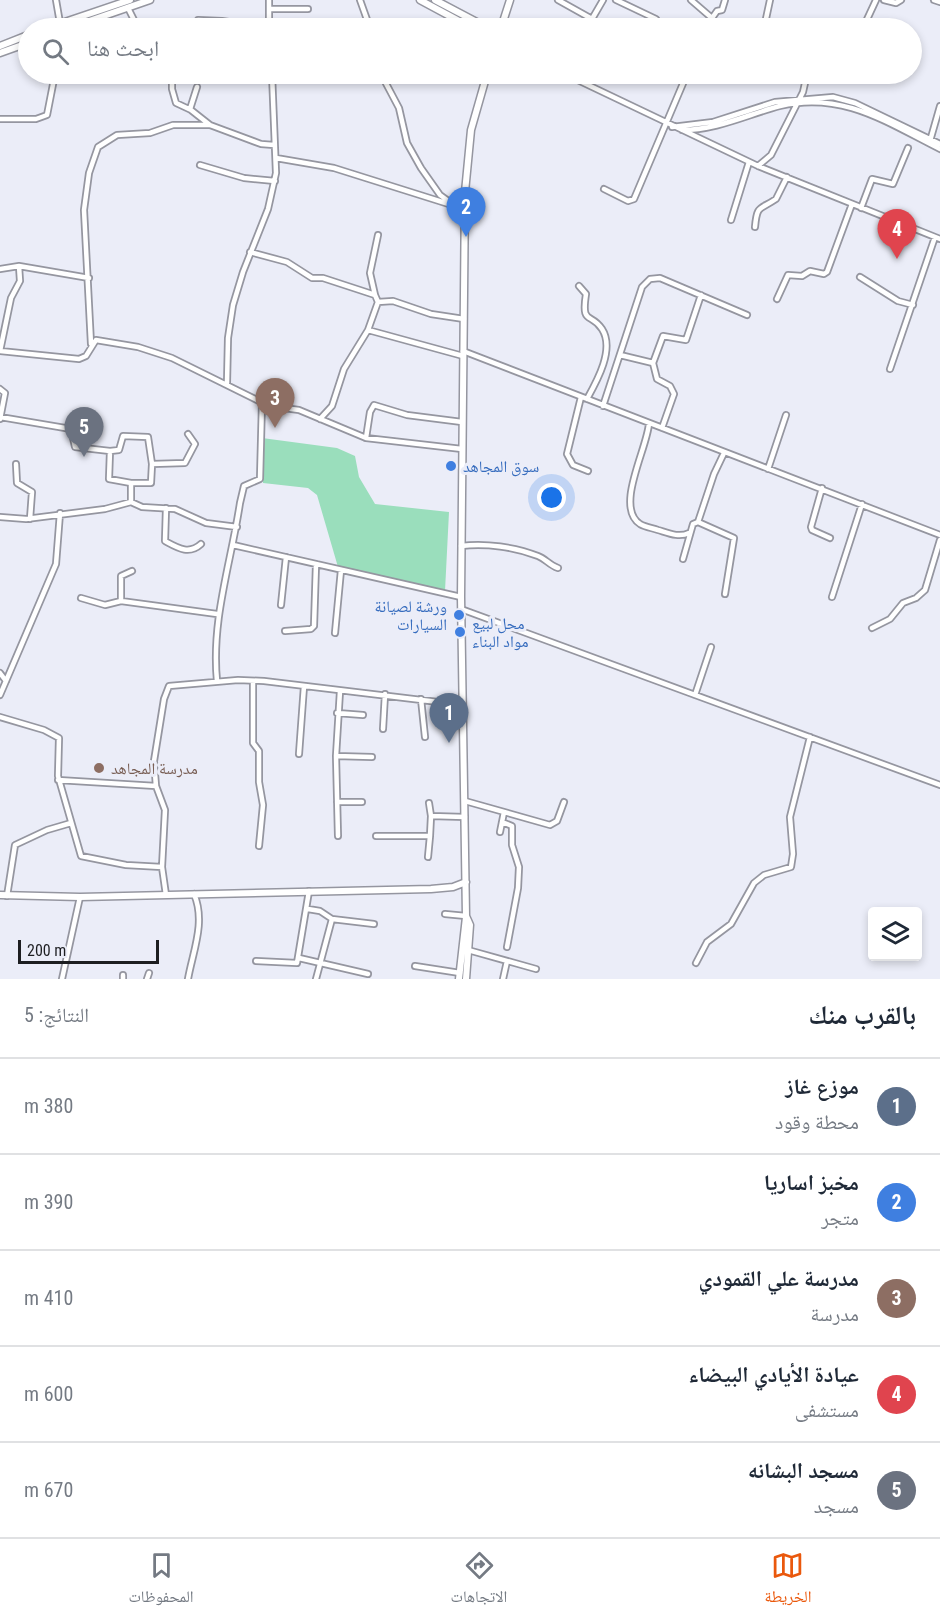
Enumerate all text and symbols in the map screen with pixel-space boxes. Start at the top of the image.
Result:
search box [18,18,922,84]
icon: search [39,35,72,68]
text: ابحث هنا [87,36,159,61]
pin: 2 [446,188,486,237]
pin: 4 [878,210,916,259]
pin: 3 [256,378,294,428]
pin: 5 [64,408,104,457]
place label: سوق المجاهد [463,457,539,477]
marker: سوق المجاهد [444,459,458,473]
your location [537,483,566,512]
place label: ورشة لصيانة السيارات [375,597,447,634]
marker: ورشة لصيانة السيارات [452,608,466,622]
place label: محل لبيع مواد البناء [472,614,528,651]
marker: محل لبيع مواد البناء [453,625,467,639]
pin: 1 [430,694,468,743]
place label: مدرسة المجاهد [111,759,198,778]
marker: مدرسة المجاهد [92,761,106,775]
map controls [868,907,922,961]
button: layers [868,907,922,961]
scale bar [18,937,159,965]
text: 200 m [27,941,66,960]
text: بالقرب منك [809,1000,916,1030]
text: النتائج: 5 [24,1003,89,1027]
text: موزع غاز [785,1074,859,1099]
text: 380 m [24,1094,73,1118]
text: 1 [891,1094,902,1118]
text: محطة وقود [775,1110,859,1134]
text: مخبز اساريا [764,1170,859,1195]
text: 390 m [24,1190,73,1214]
text: 2 [891,1190,902,1214]
text: متجر [821,1206,859,1230]
text: مدرسة علي القمودي [698,1266,859,1291]
text: 410 m [24,1286,73,1310]
text: 3 [891,1286,902,1310]
text: مدرسة [810,1302,859,1326]
text: عيادة الأيادي البيضاء [688,1362,859,1387]
text: 600 m [24,1382,73,1406]
text: 4 [891,1382,902,1406]
text: مستشفى [795,1398,859,1422]
text: مسجد البشانه [748,1458,859,1483]
text: 670 m [24,1478,73,1502]
text: 5 [891,1478,902,1502]
text: مسجد [814,1494,859,1518]
tab: المحفوظات [129,1549,194,1612]
tab: الاتجاهات [451,1549,507,1612]
tab: الخريطة [764,1549,812,1612]

